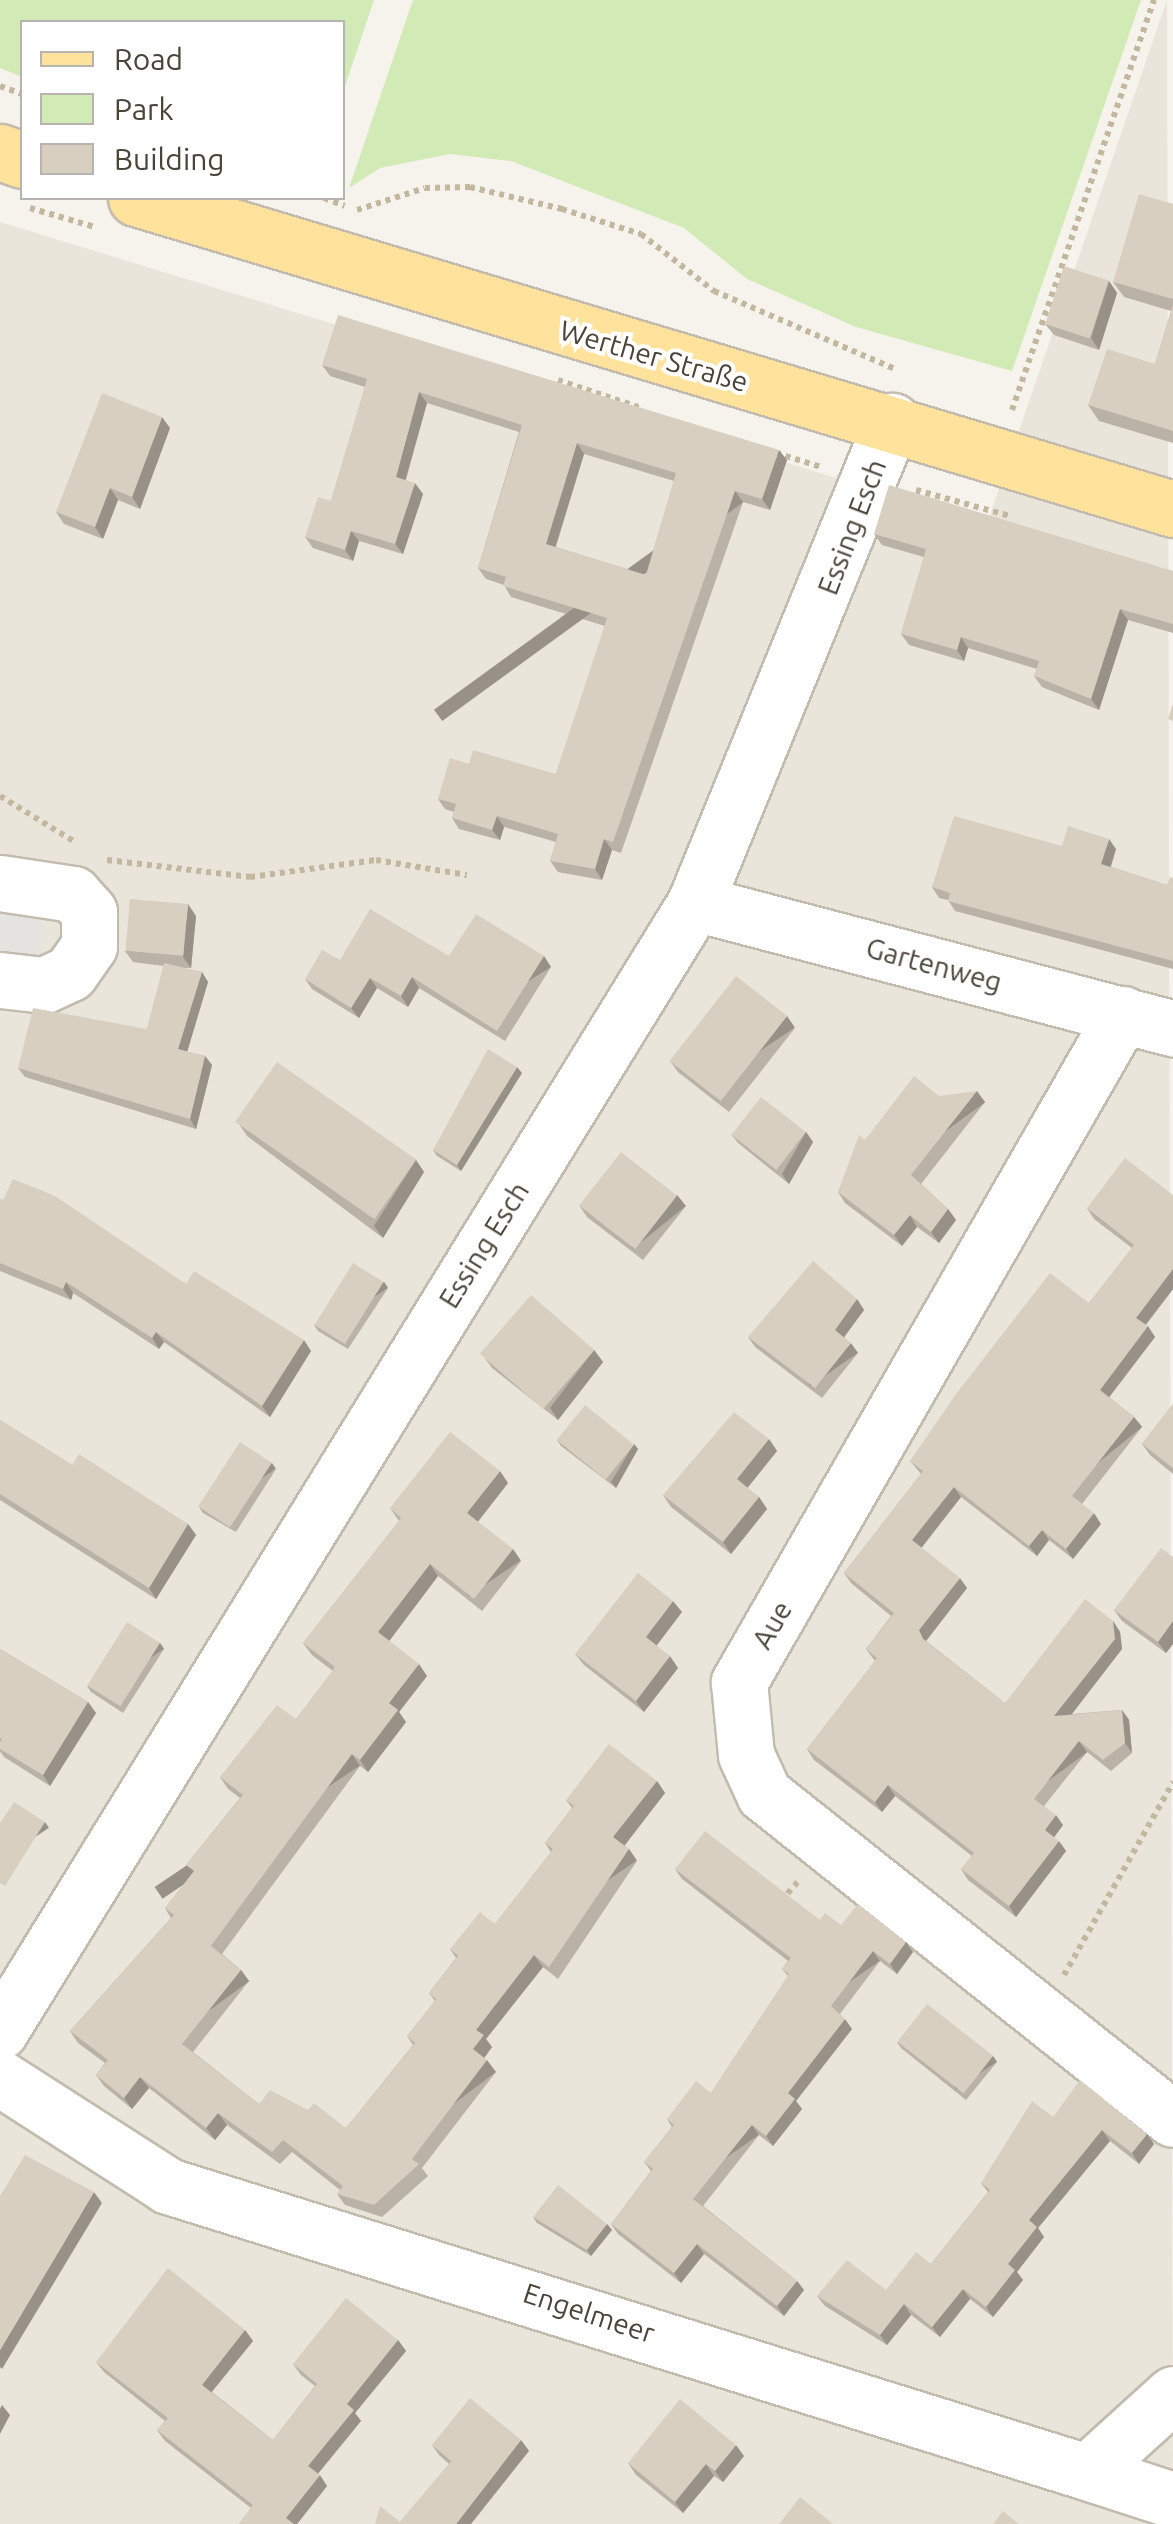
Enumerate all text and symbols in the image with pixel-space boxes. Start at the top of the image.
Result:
legend [20,20,345,200]
text: Road [114,42,183,76]
text: Park [114,92,174,126]
text: Building [114,142,225,176]
street label: Werther Straße [556,313,752,399]
street label: Essing Esch [811,455,893,599]
street label: Gartenweg [862,931,1006,999]
street label: Essing Esch [432,1176,536,1314]
street label: Aue [745,1595,799,1655]
street label: Engelmeer [519,2276,659,2350]

